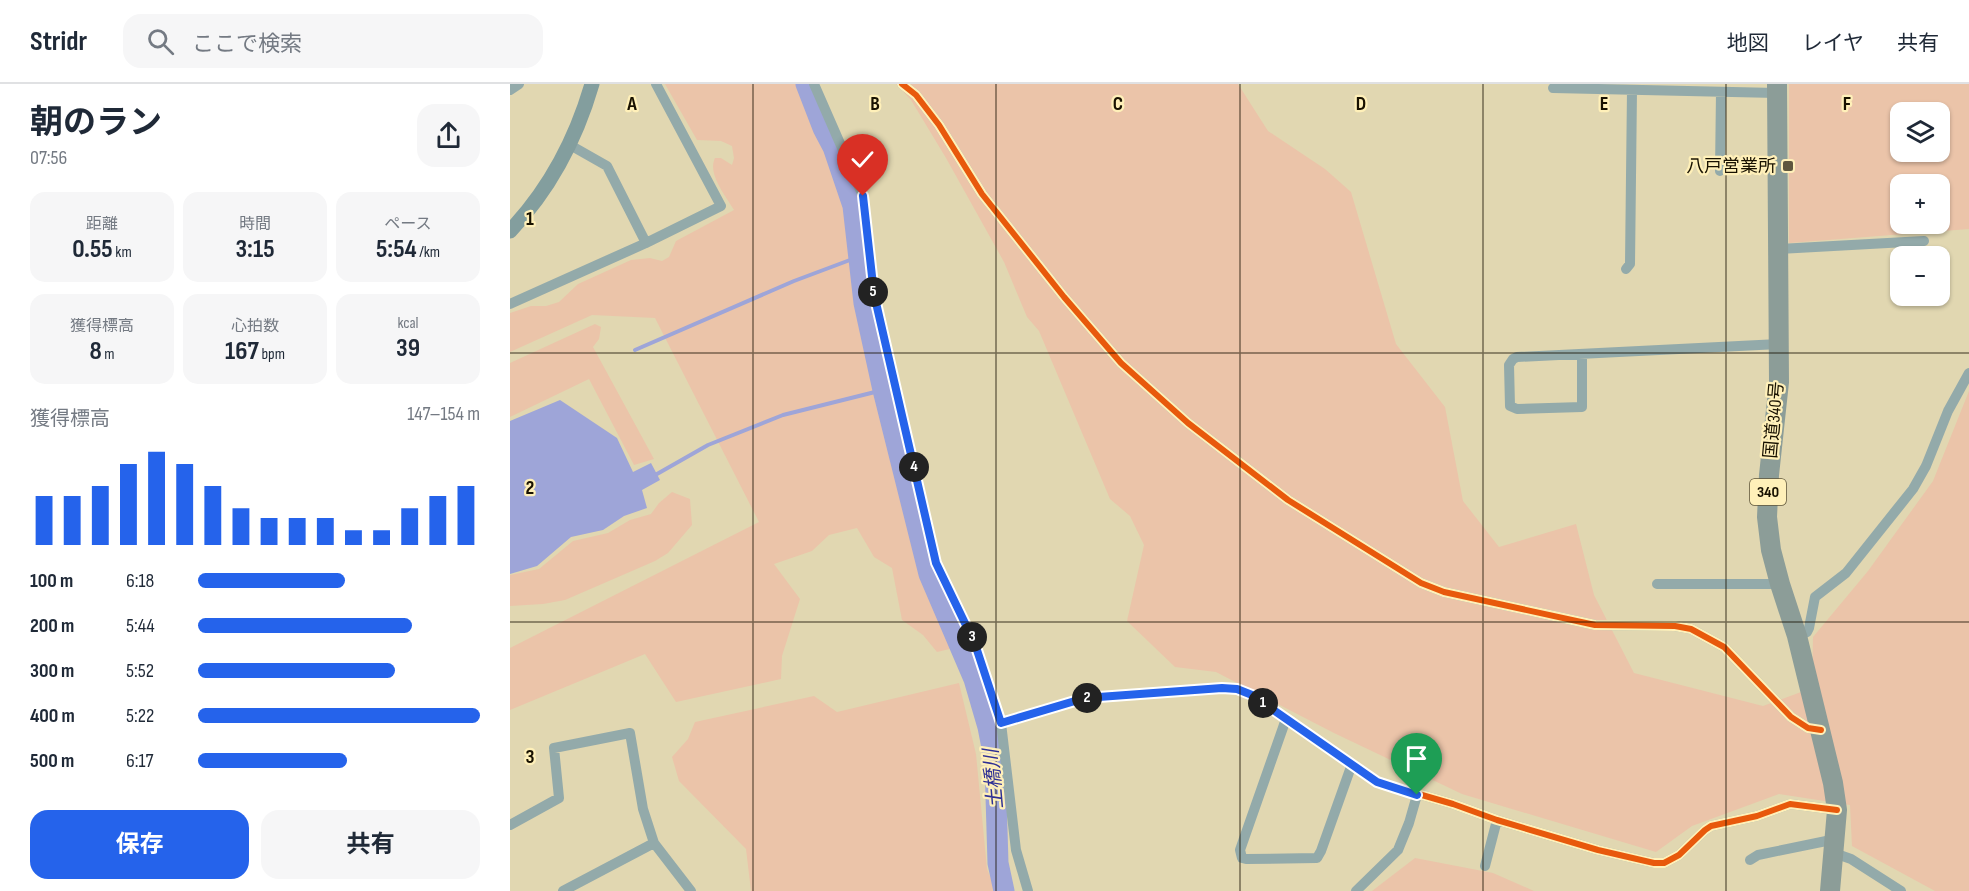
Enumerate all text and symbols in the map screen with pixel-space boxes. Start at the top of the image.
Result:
search box [123,14,543,68]
text: Stridr [30,25,87,58]
icon: search [144,25,177,58]
text: ここで検索 [192,31,302,58]
text: 地図 [1727,31,1769,56]
text: レイヤ [1802,31,1864,56]
text: 共有 [1897,31,1939,56]
text: A [626,92,637,116]
text: B [870,92,880,116]
text: C [1113,92,1123,116]
text: D [1356,92,1366,116]
text: E [1600,92,1608,116]
text: F [1843,92,1851,116]
map controls [1890,102,1950,306]
button: layers [1890,102,1950,162]
text: 朝のラン [30,103,162,143]
button: share [417,104,480,167]
pin [837,134,888,196]
icon: check [846,143,879,176]
text: 07:56 [30,146,67,170]
place label: 八戸営業所 [1686,156,1776,177]
marker: 八戸営業所 [1781,159,1795,173]
button: + [1890,174,1950,234]
text: 1 [526,207,534,231]
text: 距離 [86,215,118,234]
text: 時間 [239,215,271,234]
text: ペース [384,215,432,234]
text: 0.55 [72,234,113,265]
text: 3:15 [235,234,275,265]
text: 5:54 [376,234,417,265]
text: km [113,243,132,262]
text: /km [417,243,440,262]
button: − [1890,246,1950,306]
pin: 5 [858,277,888,307]
text: 5 [869,282,877,301]
text: kcal [397,314,419,333]
text: 獲得標高 [70,317,134,336]
text: 心拍数 [231,317,279,336]
text: 39 [396,333,420,364]
text: 8 [89,336,102,367]
text: 167 [225,336,259,367]
text: m [102,345,115,364]
text: bpm [259,345,285,364]
street label: 国道340号 [1760,381,1788,459]
text: 147–154 m [407,402,480,426]
text: 獲得標高 [30,407,110,431]
pin: 4 [899,452,929,482]
text: 4 [910,457,918,476]
text: 2 [526,476,534,500]
road number: 340 [1750,479,1786,505]
text: 100 m [30,569,73,593]
text: 6:18 [126,569,154,593]
text: 200 m [30,614,74,638]
text: 5:44 [126,614,155,638]
pin: 3 [957,622,987,652]
text: 3 [968,627,976,646]
text: 300 m [30,659,74,683]
text: 5:52 [126,659,154,683]
pin: 2 [1072,683,1102,713]
text: 2 [1083,688,1091,707]
pin: 1 [1248,688,1278,718]
text: 1 [1260,693,1266,712]
text: 400 m [30,704,75,728]
text: 5:22 [126,704,154,728]
pin [1391,733,1442,795]
icon: arrive [1400,742,1433,775]
text: 3 [526,745,535,769]
water label: 土橋川 [979,746,1009,810]
text: 500 m [30,749,74,773]
text: 6:17 [126,749,154,773]
button: 保存 [30,810,249,879]
button: 共有 [261,810,480,879]

